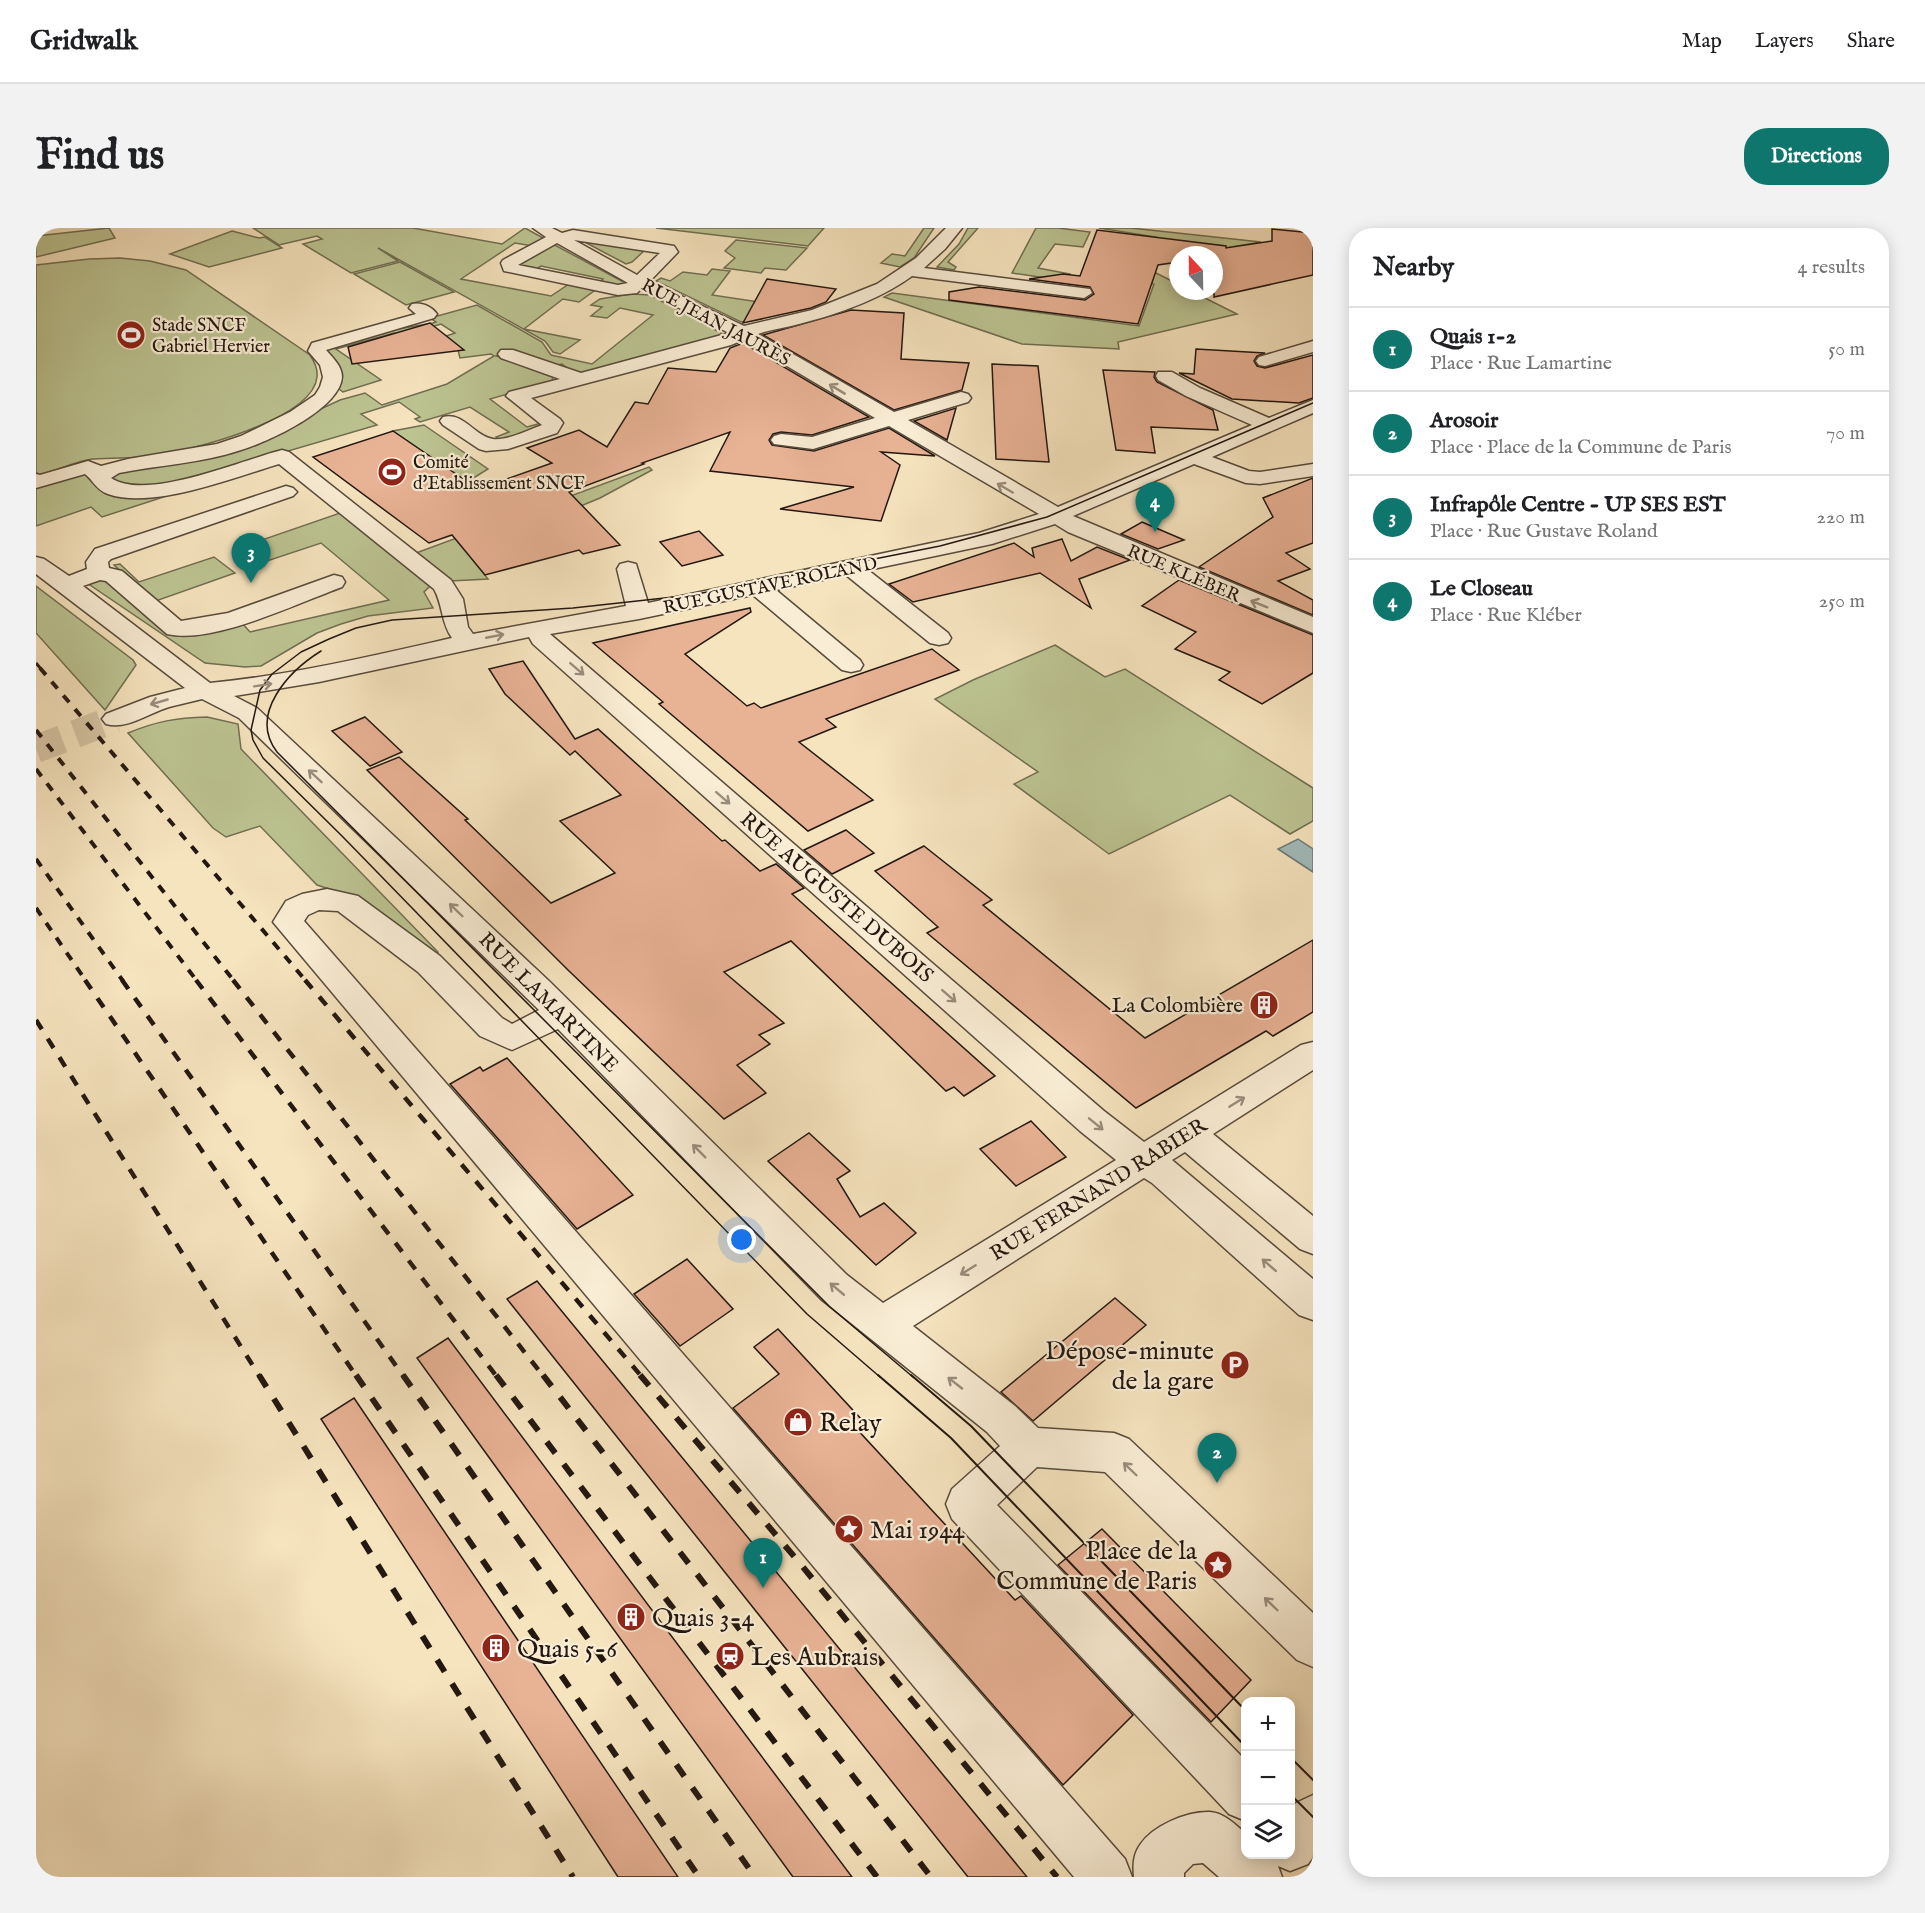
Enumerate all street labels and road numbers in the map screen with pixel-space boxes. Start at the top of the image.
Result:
street label: RUE JEAN JAURÈS [637,273,795,372]
street label: RUE KLÉBER [1123,538,1246,609]
street label: RUE GUSTAVE ROLAND [661,553,879,620]
street label: RUE AUGUSTE DUBOIS [734,807,938,990]
street label: RUE LAMARTINE [472,927,624,1079]
street label: RUE FERNAND RABIER [985,1112,1213,1268]

